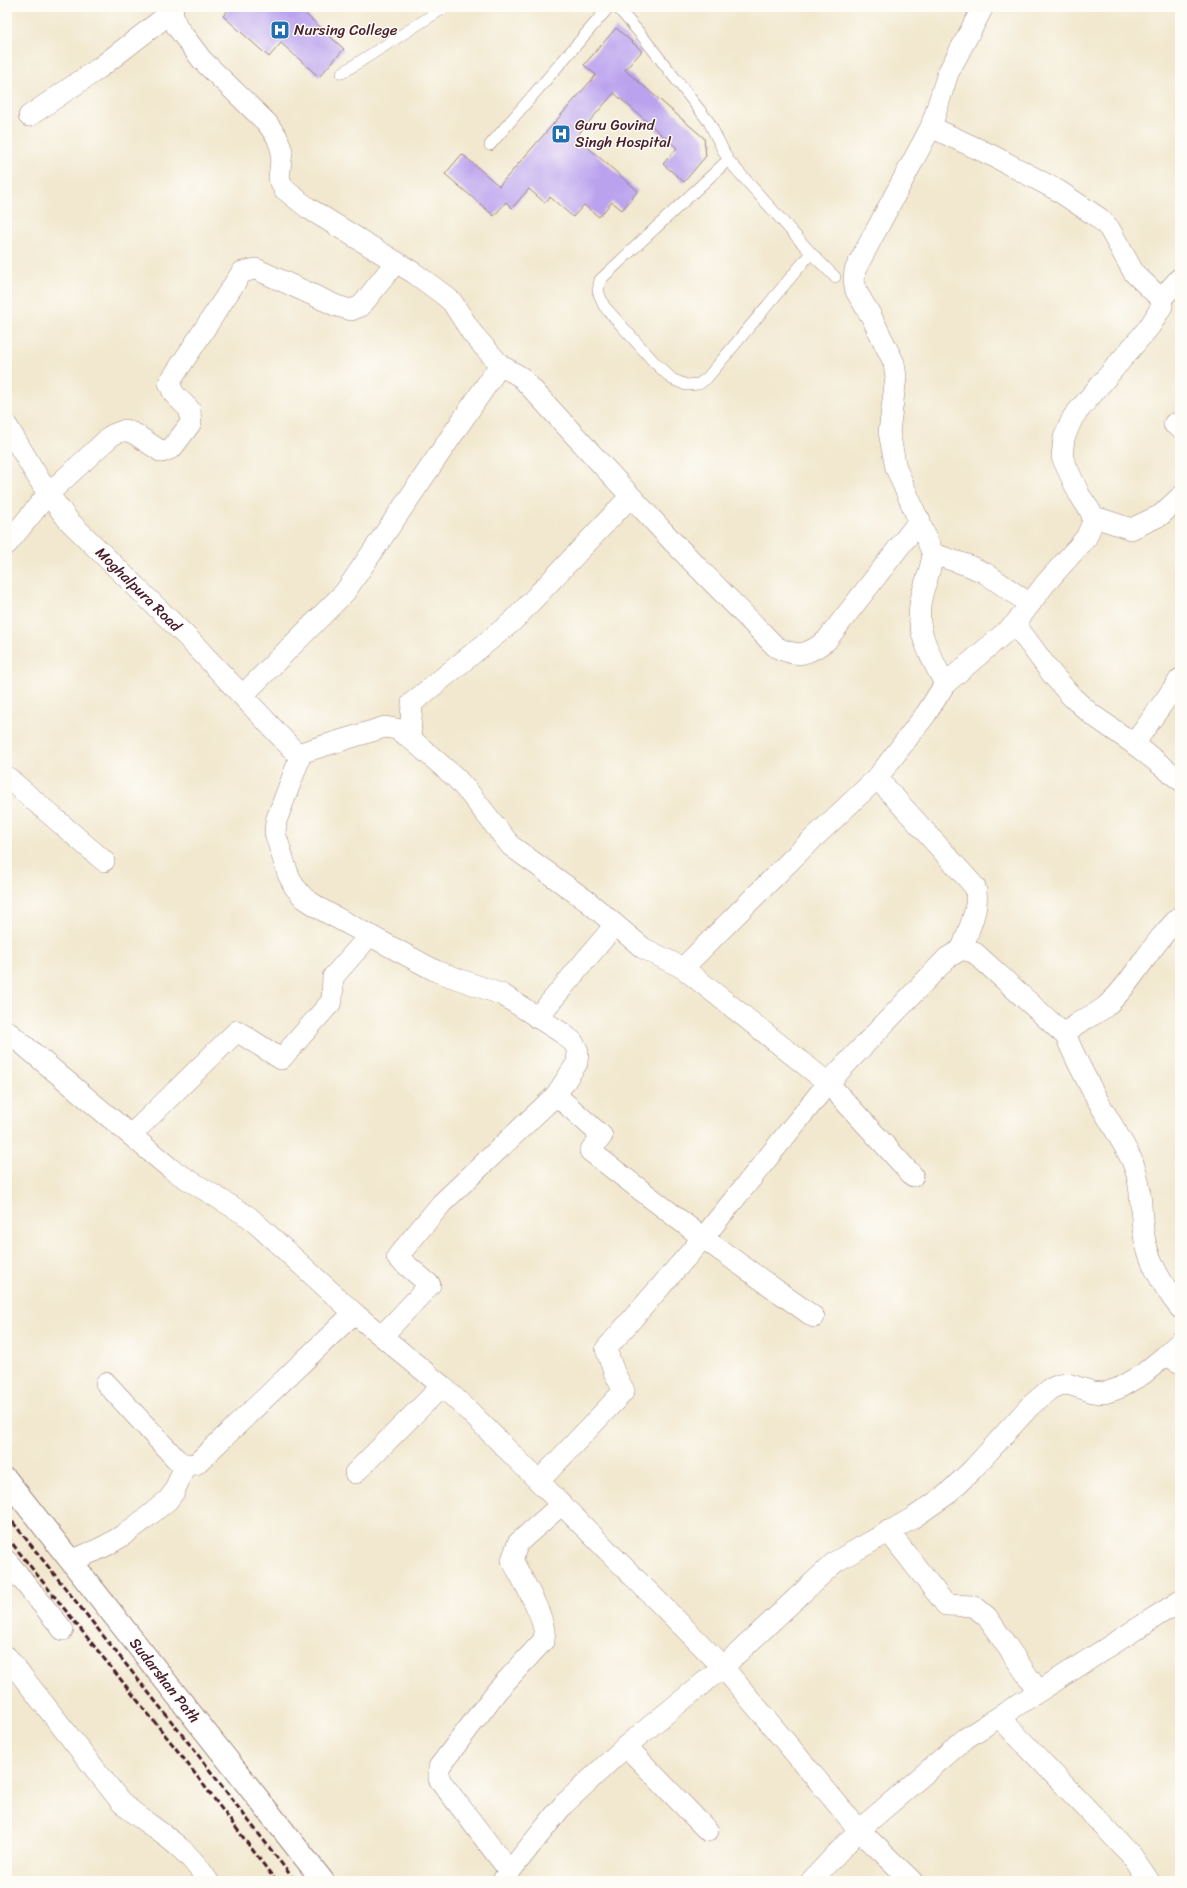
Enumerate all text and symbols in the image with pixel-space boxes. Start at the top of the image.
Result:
place label: Nursing College [294,17,398,43]
hospital icon: Nursing College [269,19,291,41]
place label: Guru Govind Singh Hospital [575,112,672,155]
hospital icon: Guru Govind Singh Hospital [550,123,572,145]
street label: Moghalpura Road [89,540,189,639]
street label: Sudarshan Path [123,1632,207,1729]

